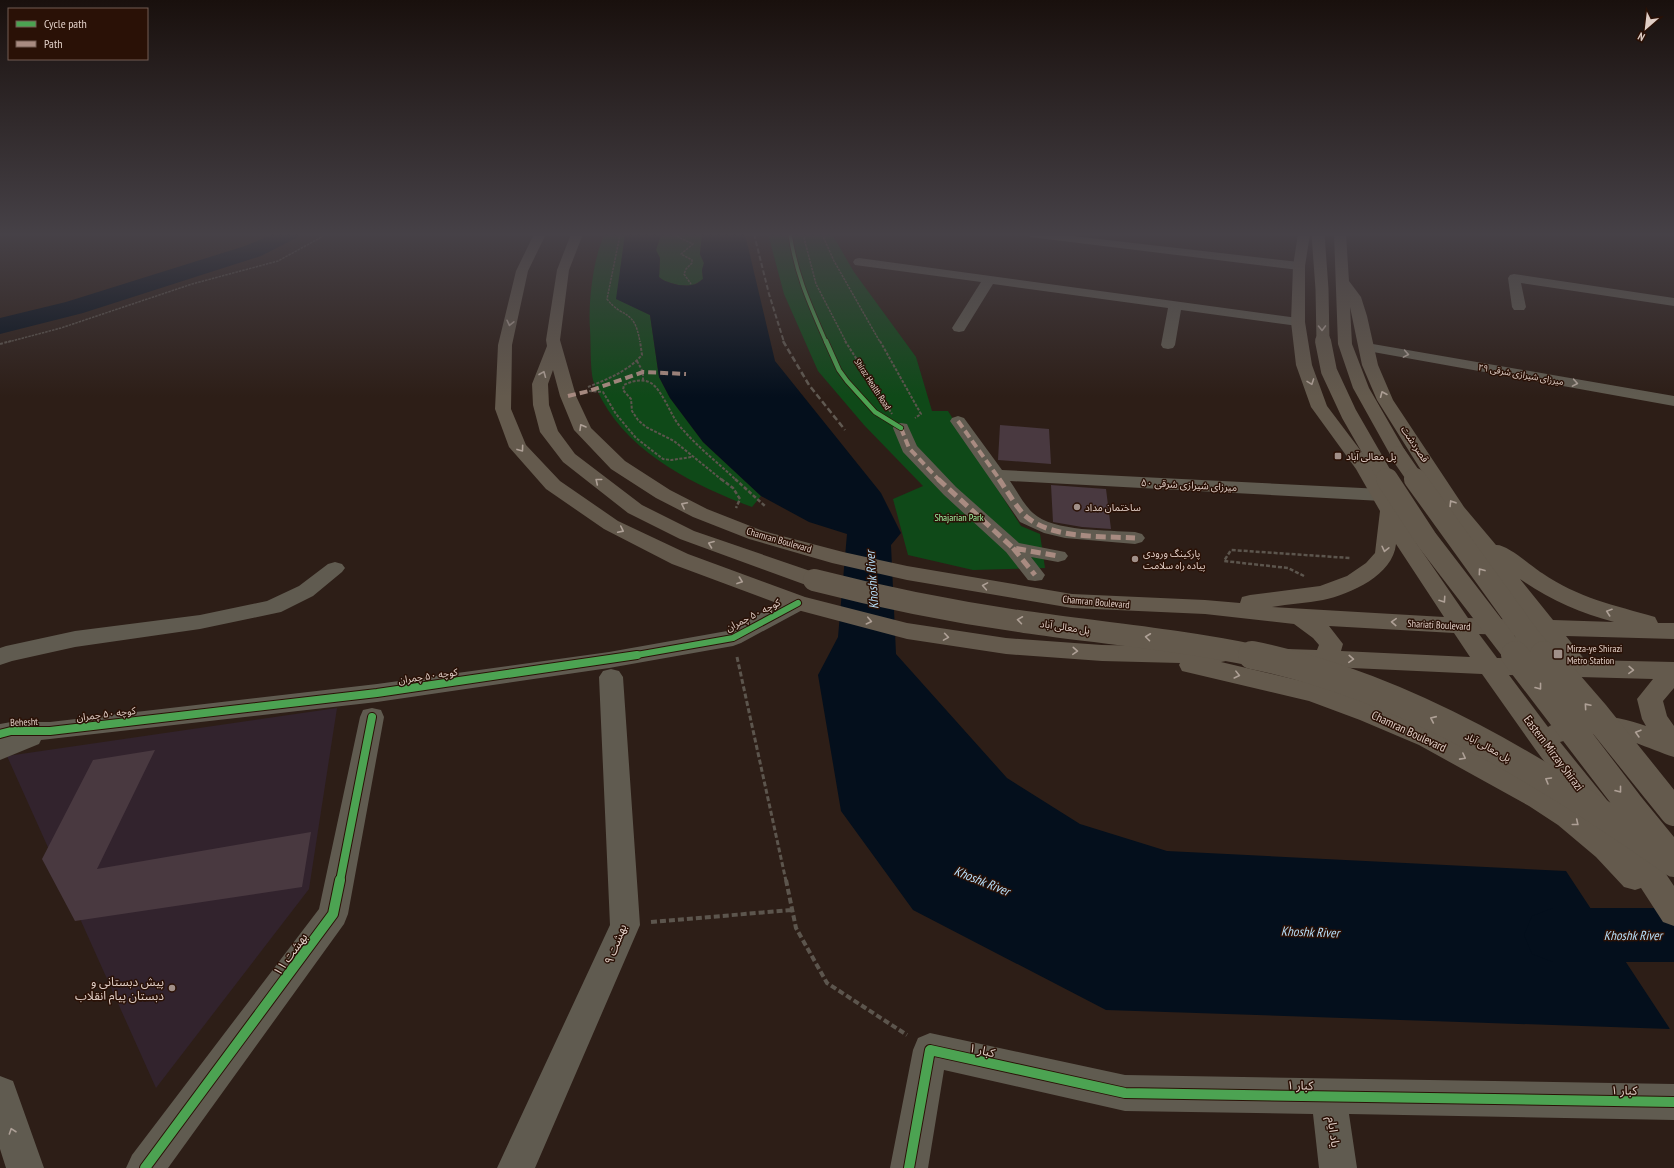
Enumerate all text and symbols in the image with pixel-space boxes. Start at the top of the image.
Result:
legend [8,8,148,60]
north arrow [1626,8,1666,48]
text: Cycle path [44,16,87,31]
text: N [1635,29,1647,44]
text: Path [44,36,62,51]
one-way arrow [507,320,515,327]
one-way arrow [1318,325,1327,331]
one-way arrow [1403,349,1409,357]
street label: Shiraz Health Road [852,356,894,412]
street label: ۲۹ میرزای شیرازی شرقی [1477,361,1565,388]
one-way arrow [539,370,547,377]
one-way arrow [1306,379,1314,386]
one-way arrow [1572,379,1578,387]
one-way arrow [1379,390,1387,397]
street label: قصردشت [1398,423,1432,465]
one-way arrow [580,424,587,431]
one-way arrow [516,444,523,451]
place label: پل معالی آباد [1346,450,1397,463]
marker: پل معالی آباد [1333,451,1343,461]
street label: ۵۰ میرزای شیرازی شرقی [1141,476,1237,494]
one-way arrow [596,479,603,486]
one-way arrow [1450,500,1457,507]
place label: ساختمان مداد [1085,501,1141,514]
one-way arrow [681,502,688,510]
marker: ساختمان مداد [1072,502,1082,512]
park label: Shajarian Park [934,511,984,524]
street label: Chamran Boulevard [745,524,813,556]
one-way arrow [616,525,624,533]
one-way arrow [707,541,714,549]
one-way arrow [1381,545,1389,552]
place label: پارکینگ ورودی پیاده راه سلامت [1143,547,1206,572]
water label: Khoshk River [861,548,883,610]
marker: پارکینگ ورودی پیاده راه سلامت [1130,554,1140,564]
one-way arrow [1479,568,1486,575]
one-way arrow [736,576,743,585]
one-way arrow [982,583,988,591]
street label: Chamran Boulevard [1062,593,1130,611]
street label: کوچه ۵۰ چمران [723,595,783,634]
one-way arrow [1438,596,1446,603]
one-way arrow [1605,608,1612,617]
one-way arrow [865,616,872,625]
one-way arrow [1016,617,1023,625]
street label: پل معالی آباد [1039,617,1091,637]
street label: Shariati Boulevard [1407,617,1471,633]
one-way arrow [1391,618,1398,627]
one-way arrow [942,632,949,641]
one-way arrow [1145,633,1152,642]
place label: Mirza-ye Shirazi Metro Station [1567,642,1622,667]
one-way arrow [1072,646,1078,655]
marker: Mirza-ye Shirazi Metro Station [1552,648,1564,660]
one-way arrow [1348,654,1354,663]
street label: کوچه ۵۰ چمران [397,665,459,687]
one-way arrow [1628,666,1634,674]
one-way arrow [1234,670,1240,678]
one-way arrow [1534,683,1541,690]
one-way arrow [1585,703,1592,710]
street label: کوچه ۵۰ چمران [75,704,137,724]
street label: Chamran Boulevard [1369,707,1449,755]
street label: Eastern Mirzay Shirazi [1521,712,1587,794]
street label: Behesht [10,715,38,729]
one-way arrow [1430,716,1438,724]
street label: پل معالی آباد [1463,729,1513,765]
one-way arrow [1634,729,1641,738]
one-way arrow [1459,752,1467,760]
one-way arrow [1545,777,1552,784]
one-way arrow [1614,786,1621,793]
one-way arrow [1571,818,1578,825]
water label: Khoshk River [952,862,1015,901]
street label: ۹ بهشت [600,922,630,966]
water label: Khoshk River [1281,922,1342,942]
water label: Khoshk River [1604,927,1665,944]
street label: ۱۱ بهشت [270,930,310,978]
place label: پیش دبستانی و دبستان پیام انقلاب [75,974,164,1005]
marker: پیش دبستانی و دبستان پیام انقلاب [167,983,177,993]
street label: ۱ کبار [967,1040,998,1061]
street label: ۱ کبار [1287,1077,1314,1093]
street label: ۱ کبار [1611,1082,1638,1098]
street label: یاد ایام [1322,1116,1344,1149]
one-way arrow [9,1128,17,1135]

